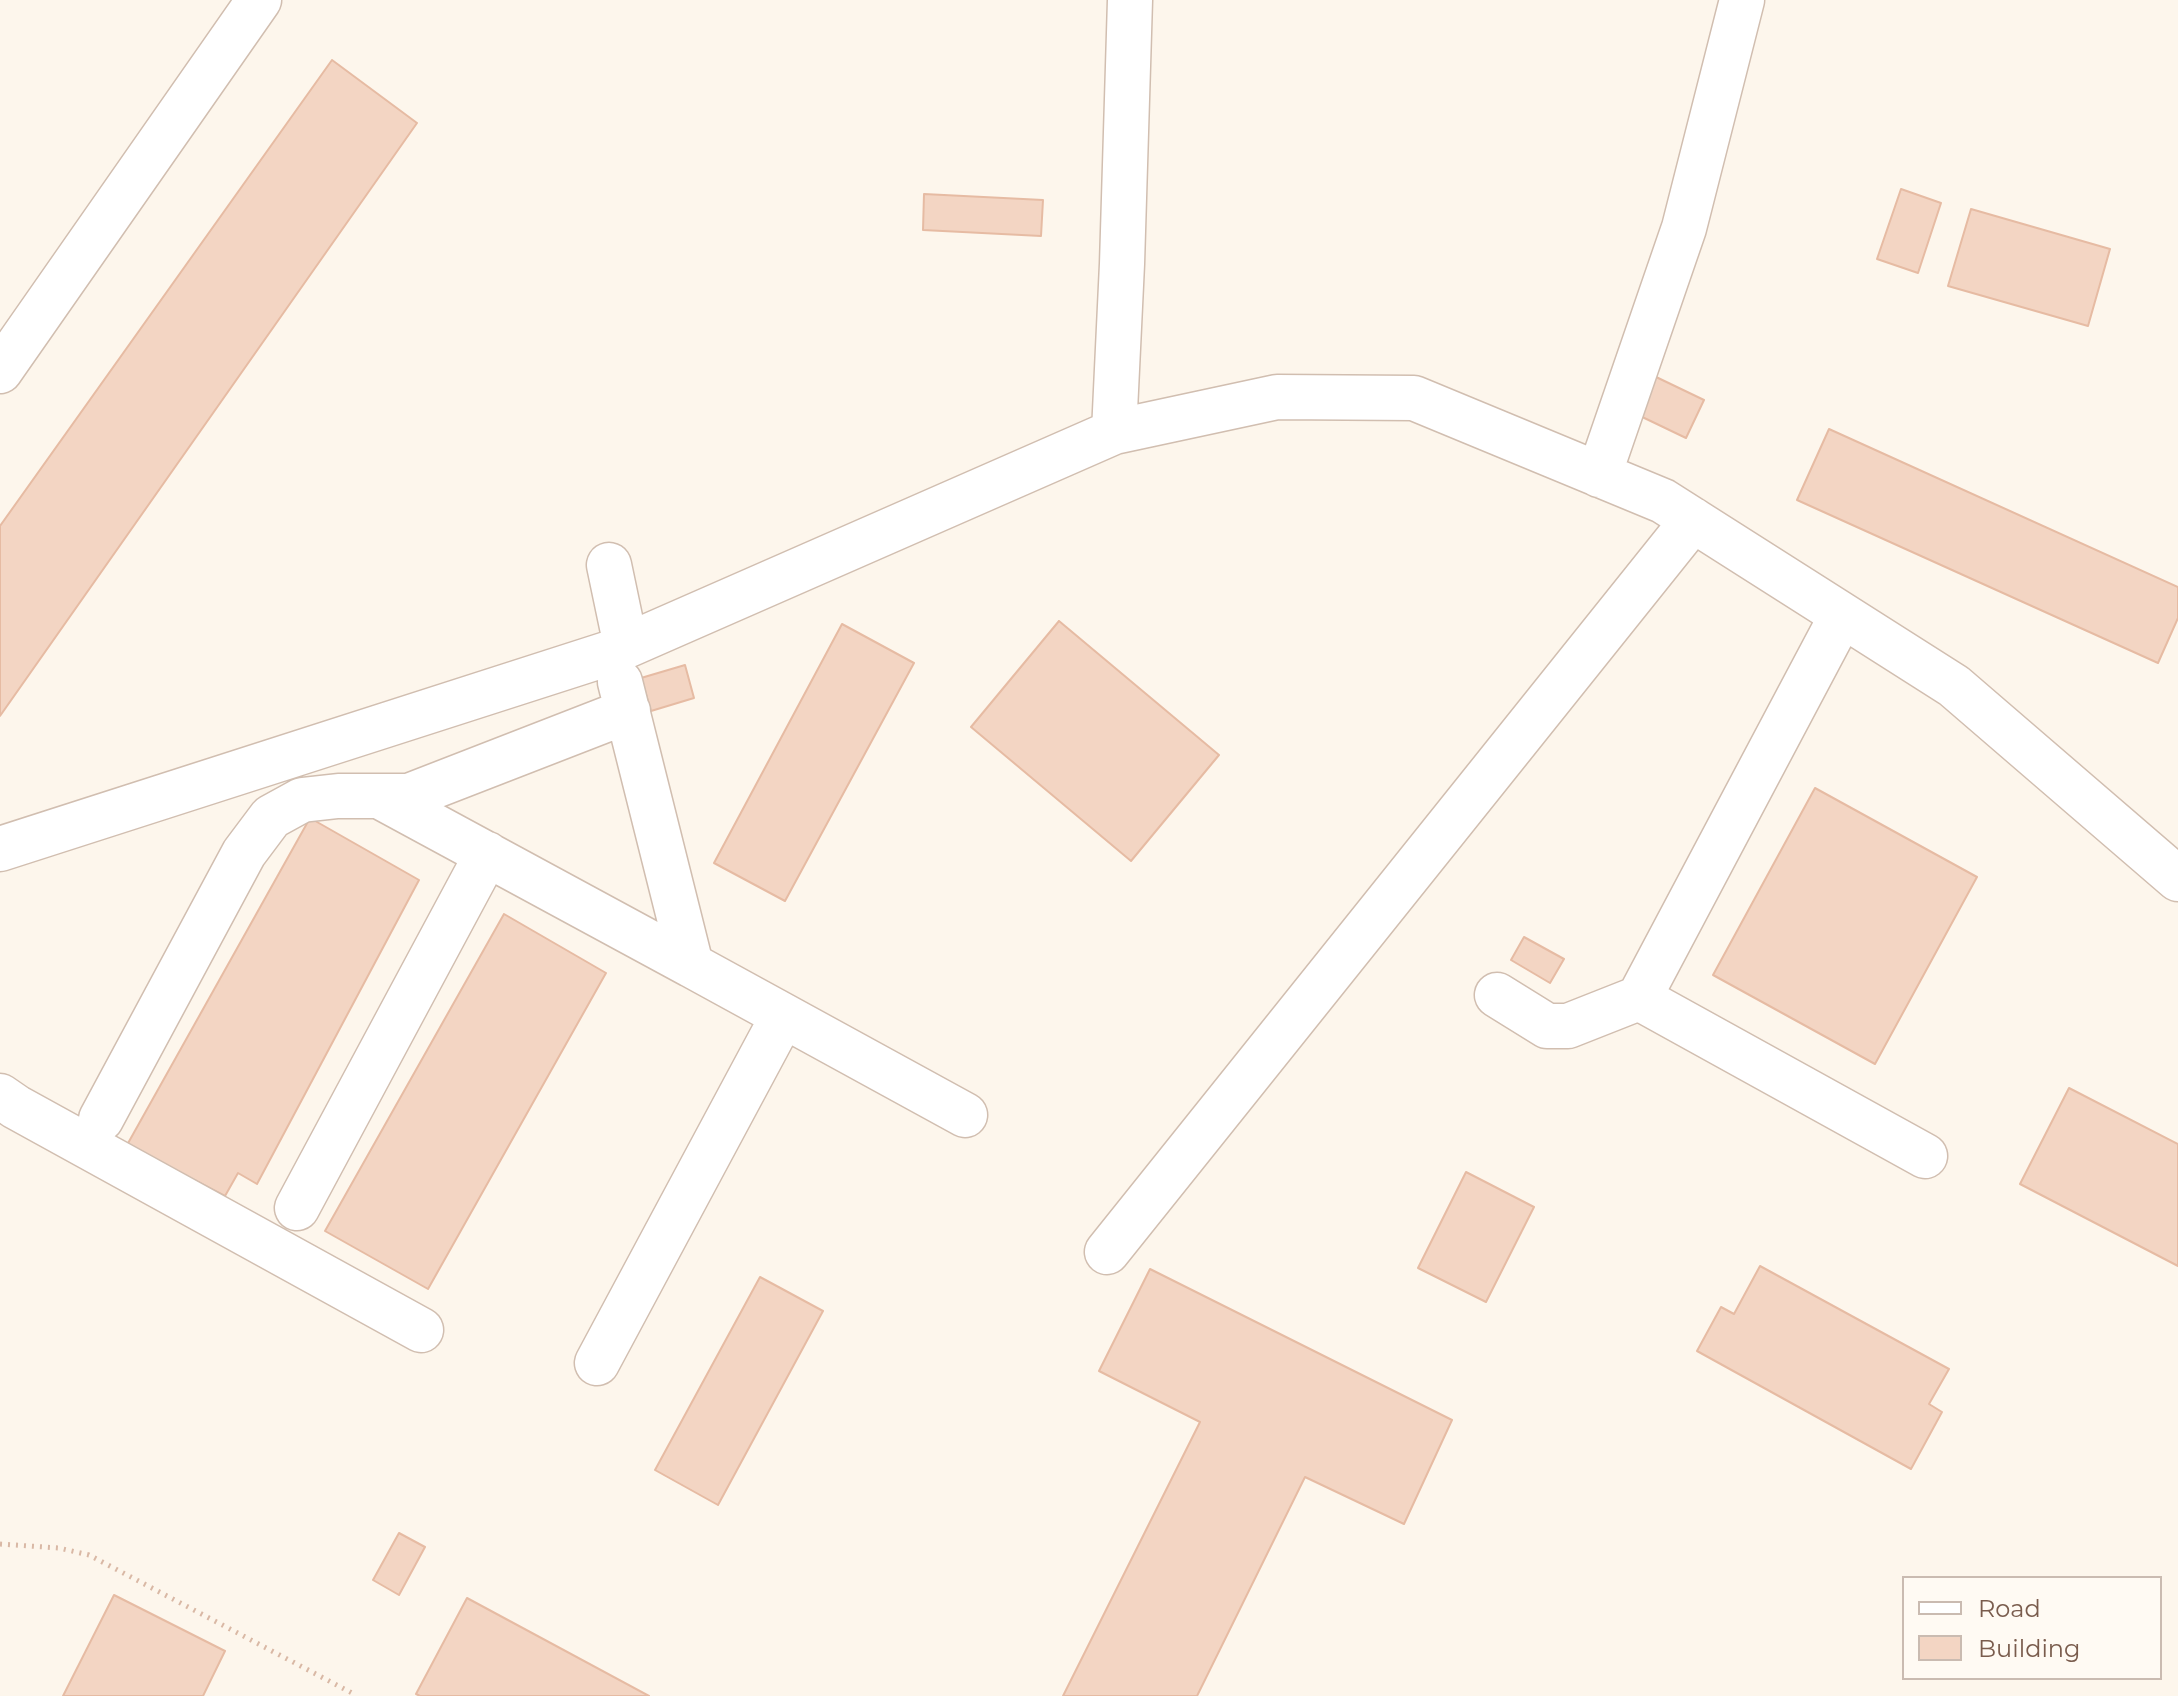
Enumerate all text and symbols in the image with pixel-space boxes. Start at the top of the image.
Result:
legend [1902,1576,2162,1680]
text: Road [1978,1594,2041,1623]
text: Building [1978,1634,2081,1663]

